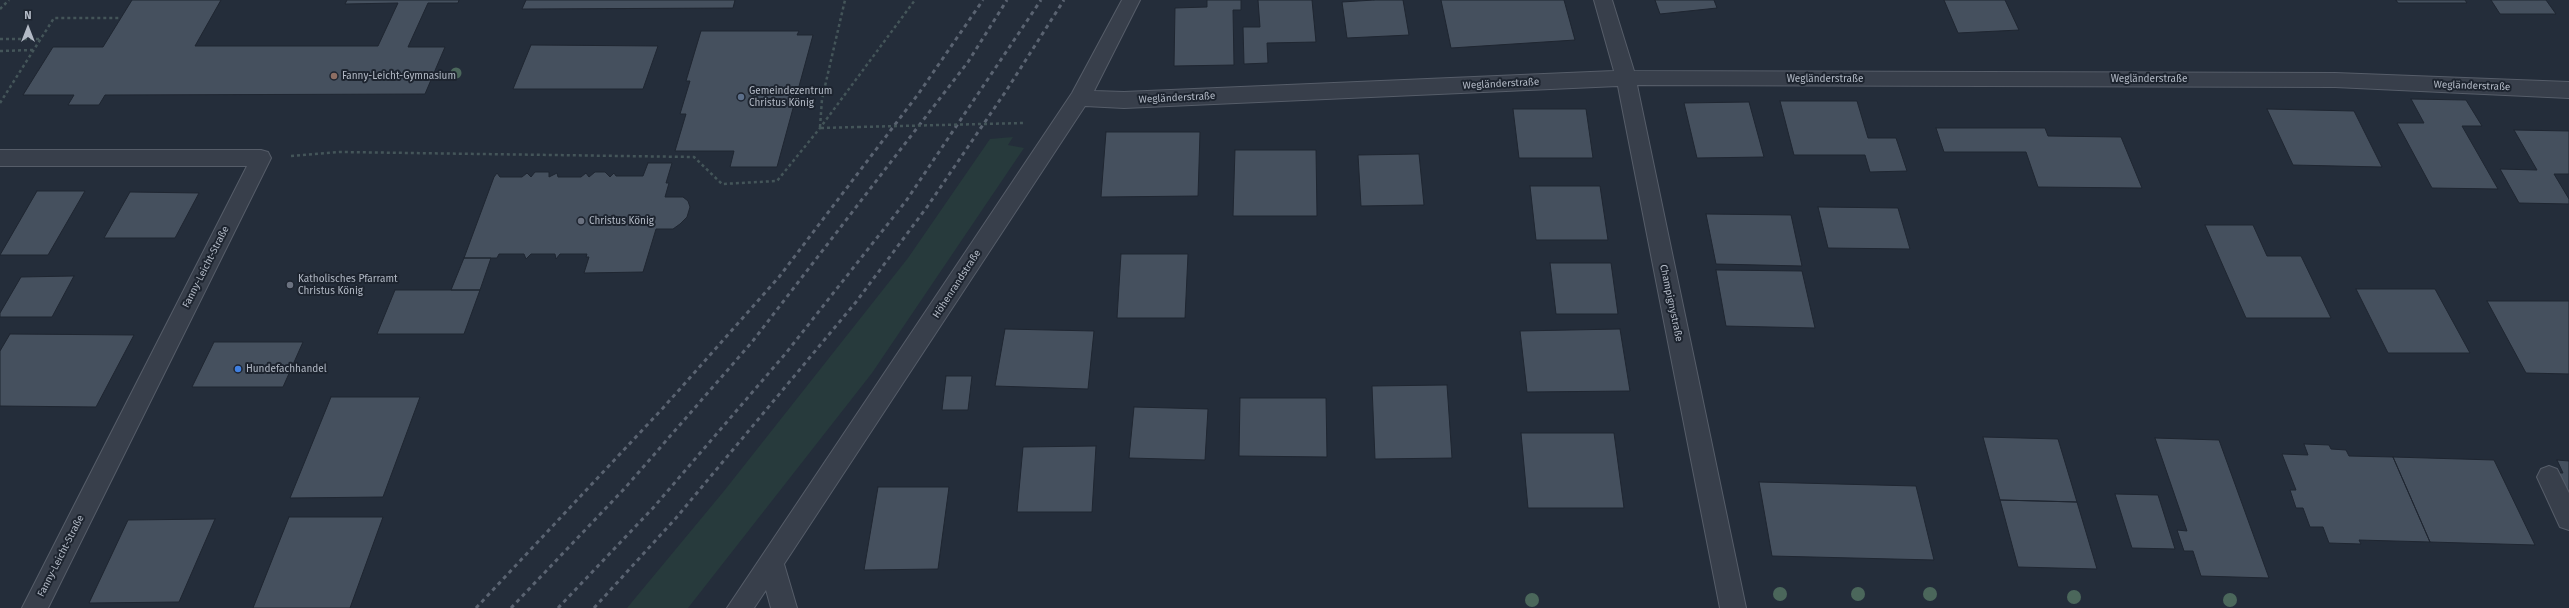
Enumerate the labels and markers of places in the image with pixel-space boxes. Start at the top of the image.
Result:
place label: Fanny-Leicht-Gymnasium [342,70,456,82]
marker: Fanny-Leicht-Gymnasium [329,71,339,81]
place label: Gemeindezentrum Christus König [749,85,832,108]
marker: Gemeindezentrum Christus König [736,92,746,102]
place label: Christus König [589,215,654,227]
marker: Christus König [576,216,586,226]
place label: Katholisches Pfarramt Christus König [298,273,398,296]
marker: Katholisches Pfarramt Christus König [285,280,295,290]
place label: Hundefachhandel [246,363,327,375]
marker: Hundefachhandel [233,364,243,374]

